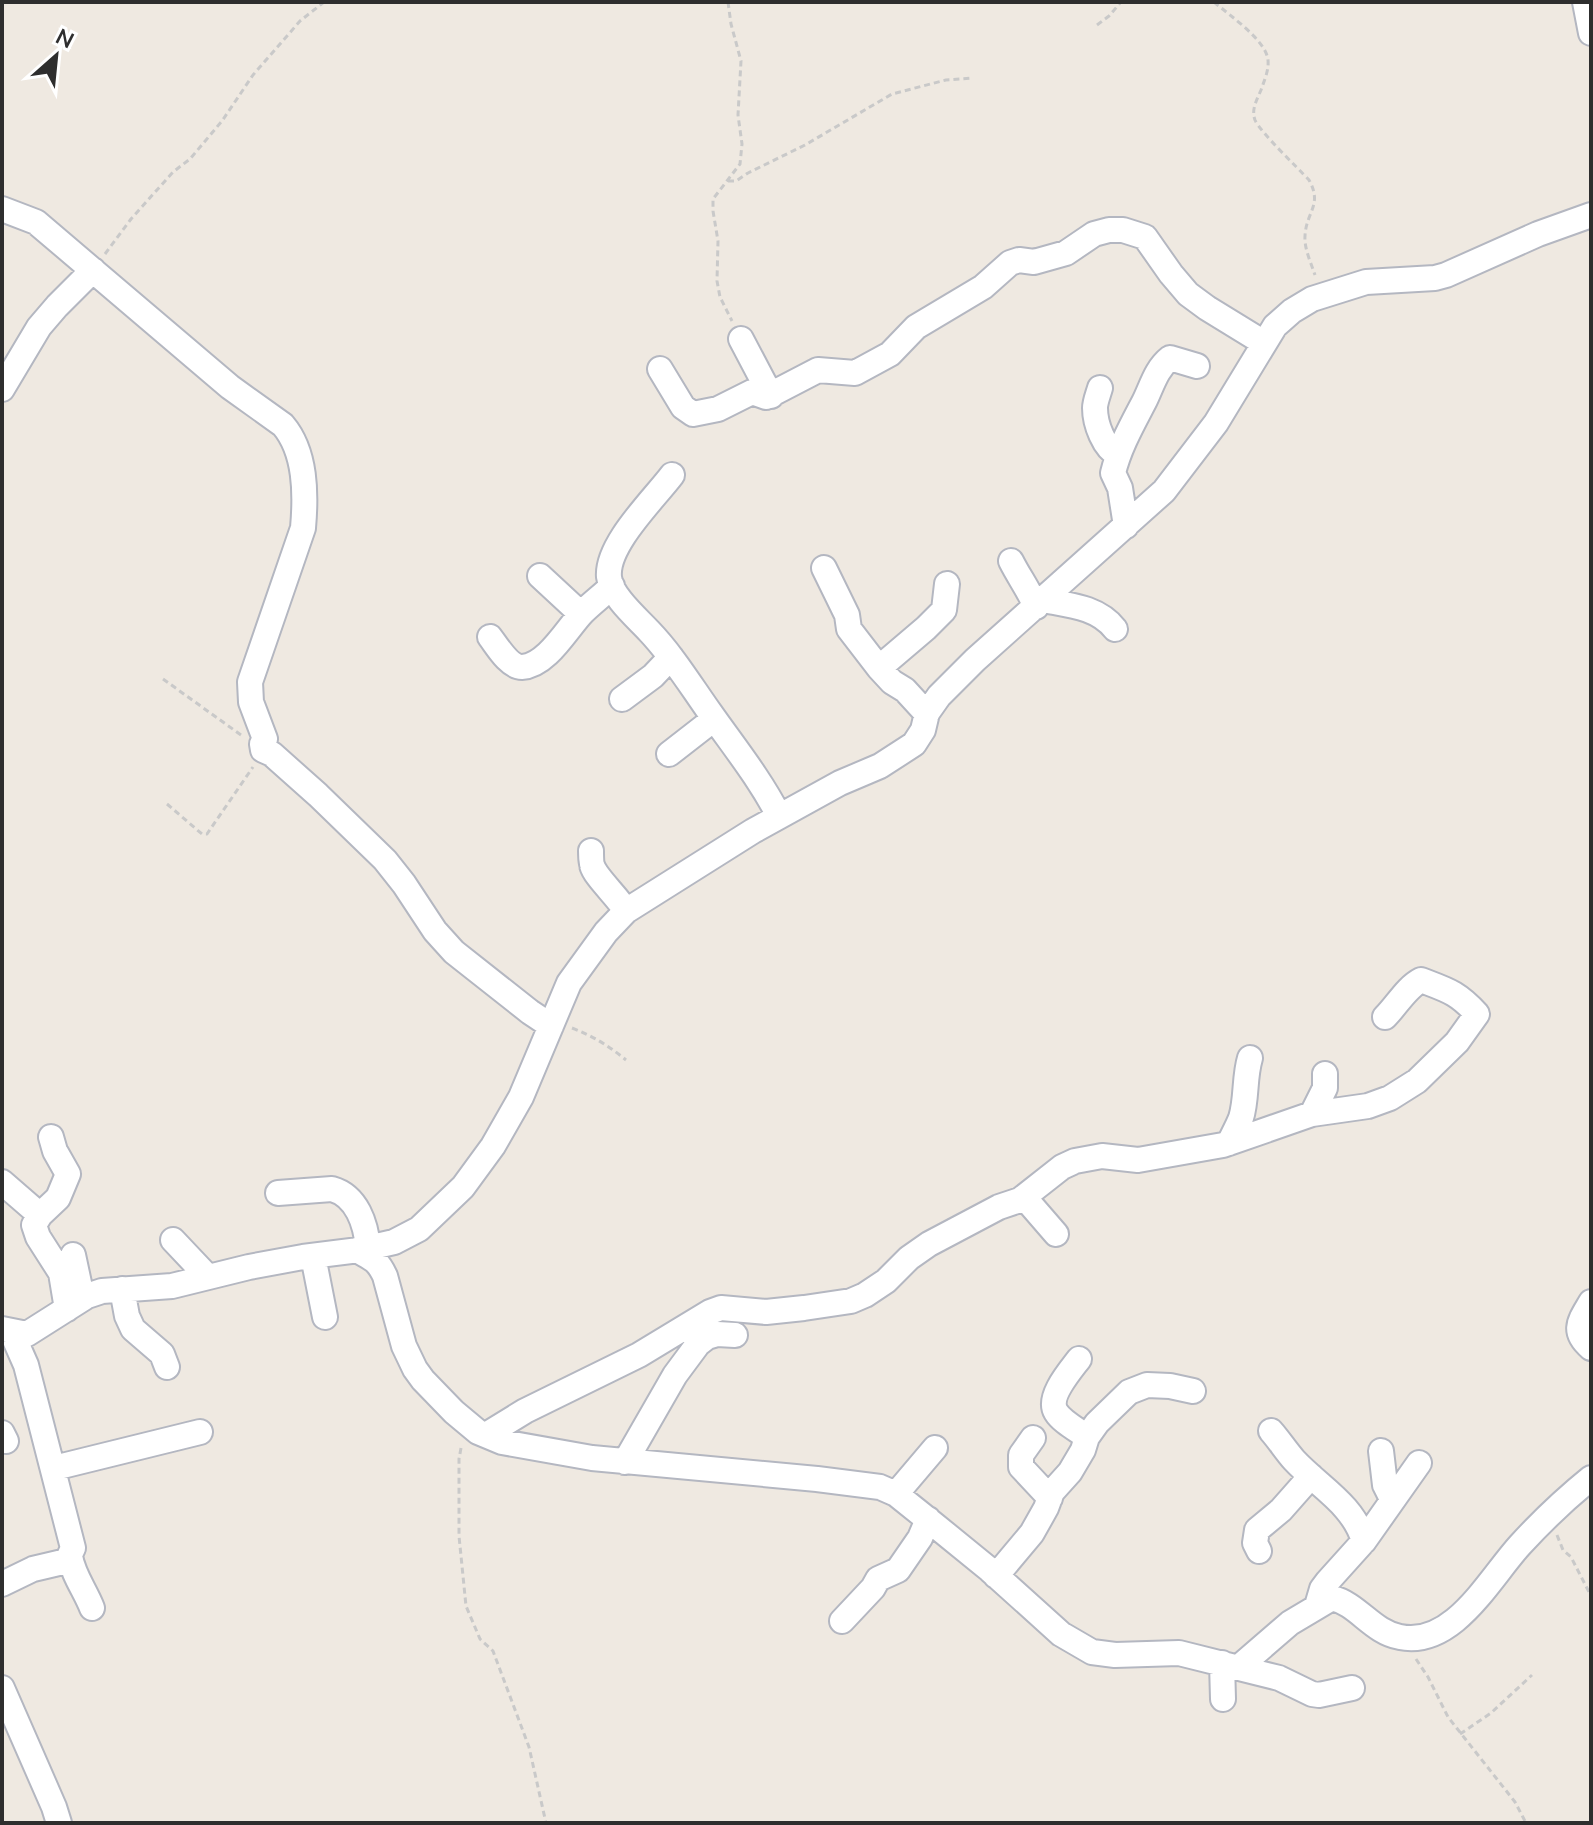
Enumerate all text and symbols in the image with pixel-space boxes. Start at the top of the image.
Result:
north arrow [16,16,96,96]
text: N [51,22,79,54]

